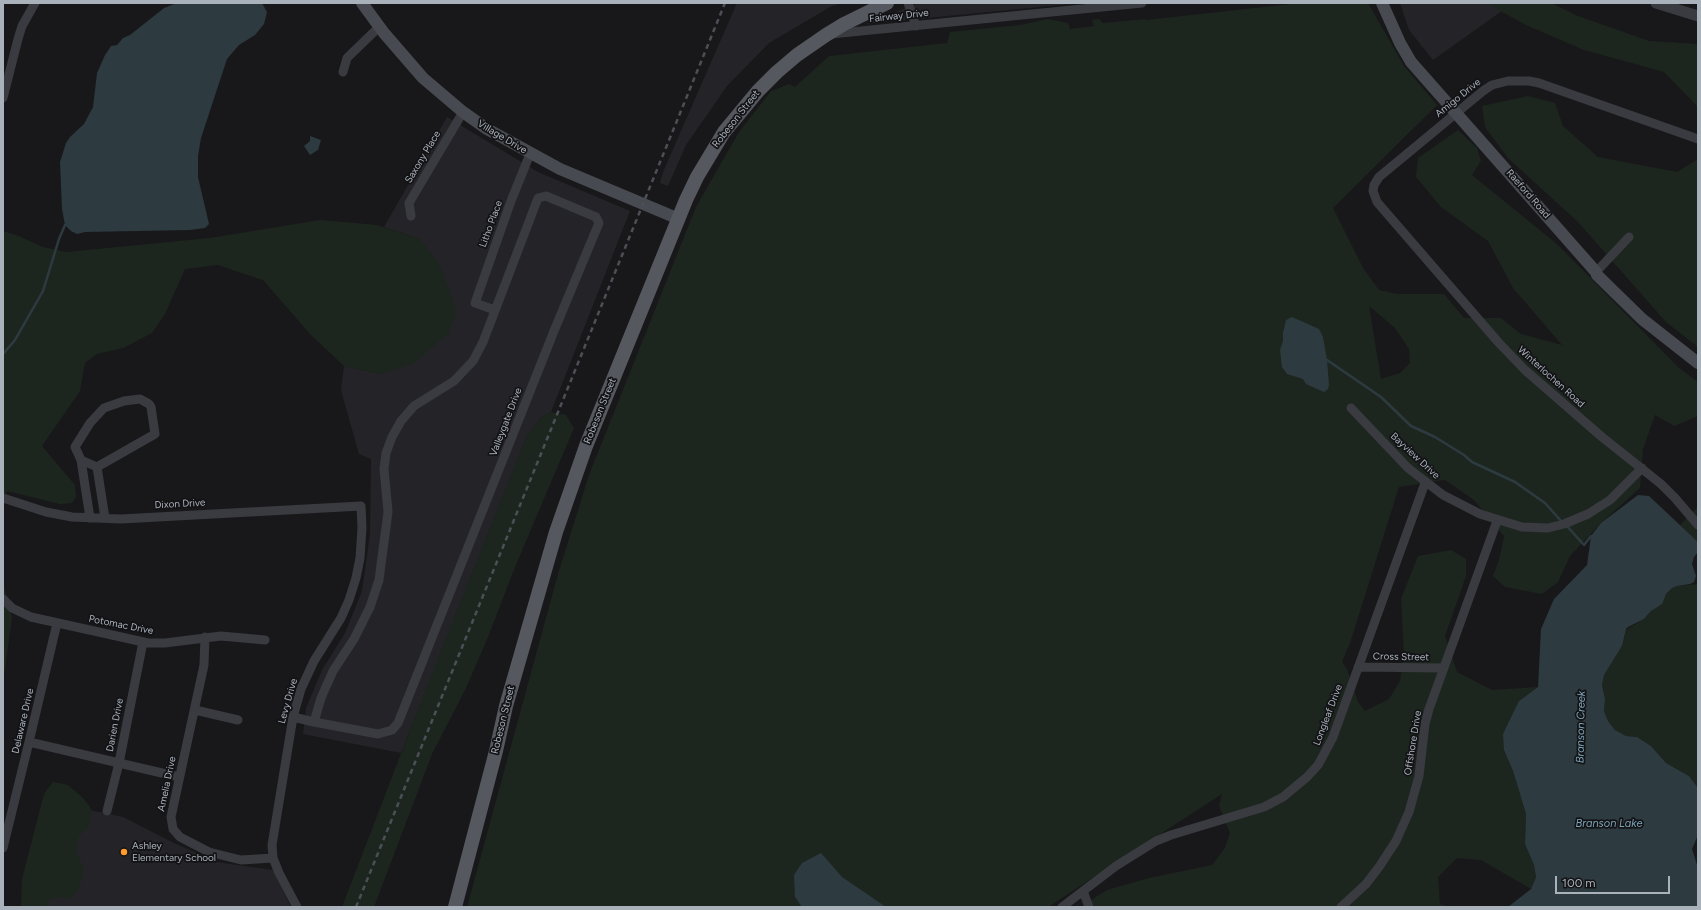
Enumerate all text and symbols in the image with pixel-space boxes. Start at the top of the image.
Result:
street label: Fairway Drive [869,7,929,25]
street label: Amigo Drive [1433,76,1483,120]
street label: Robeson Street [710,88,762,150]
street label: Village Drive [475,118,529,156]
street label: Saxony Place [403,129,443,185]
street label: Raeford Road [1503,167,1553,221]
street label: Litho Place [477,199,505,249]
street label: Winterlochen Road [1515,344,1587,410]
street label: Robeson Street [581,376,619,446]
street label: Valleygate Drive [487,386,525,458]
street label: Bayview Drive [1388,430,1442,482]
street label: Dixon Drive [154,497,206,511]
street label: Potomac Drive [88,613,154,637]
street label: Cross Street [1373,651,1429,663]
street label: Levy Drive [276,677,300,725]
street label: Longleaf Drive [1311,683,1345,747]
street label: Robeson Street [489,685,517,755]
street label: Delaware Drive [10,687,36,755]
water label: Branson Creek [1574,691,1588,763]
street label: Darien Drive [104,697,126,753]
street label: Offshore Drive [1402,710,1424,776]
street label: Amelia Drive [155,755,179,813]
water label: Branson Lake [1576,817,1642,831]
place label: Ashley Elementary School [132,840,216,864]
marker: Ashley Elementary School [119,847,129,857]
scale bar [1557,868,1672,894]
text: 100 m [1562,876,1596,890]

